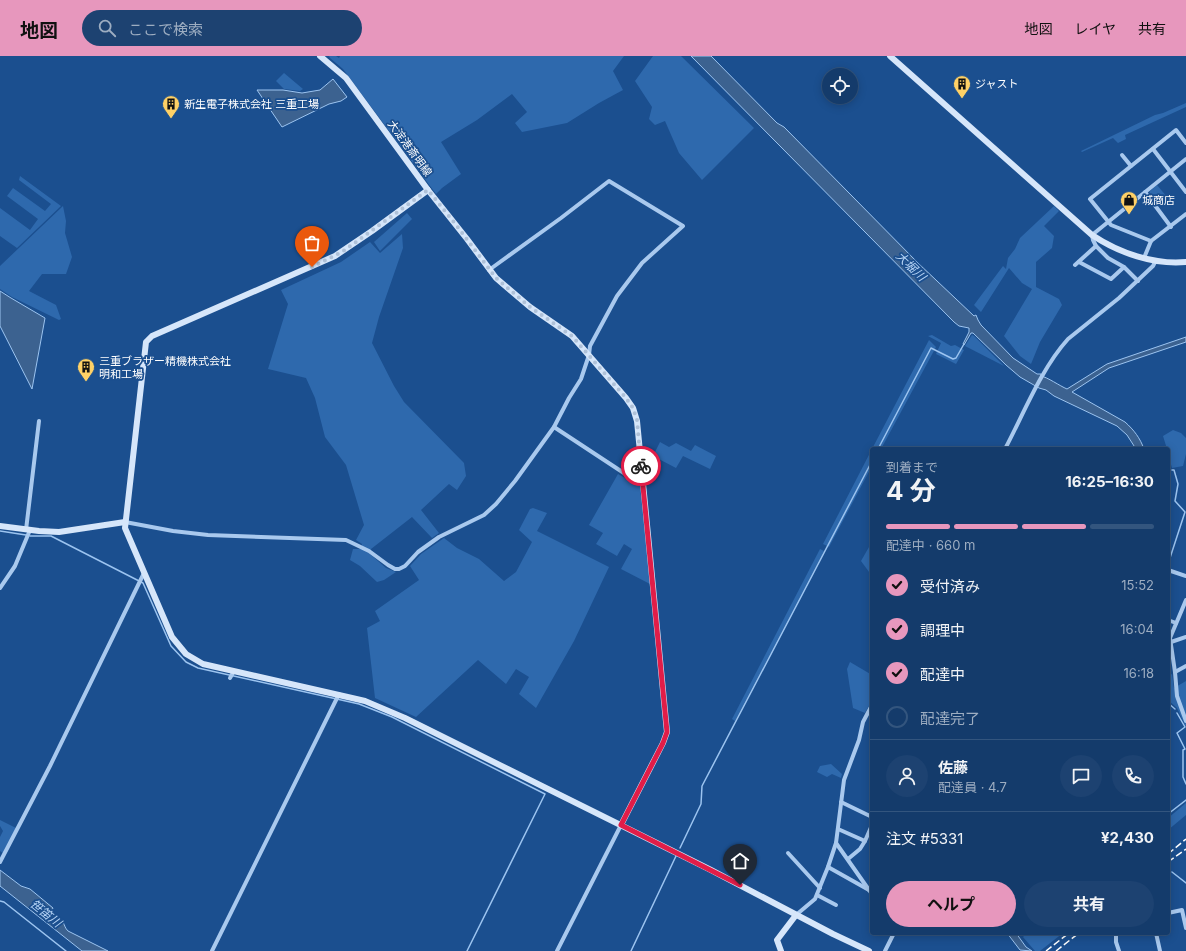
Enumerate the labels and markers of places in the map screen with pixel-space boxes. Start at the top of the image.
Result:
building icon: ジャスト [952,74,972,99]
place label: ジャスト [975,77,1018,91]
building icon: 新生電子株式会社 三重工場 [161,94,181,119]
place label: 新生電子株式会社 三重工場 [184,97,319,111]
shop icon: 城商店 [1119,190,1139,215]
place label: 城商店 [1142,193,1175,207]
pin [295,226,329,267]
place label: 三重ブラザー精機株式会社 明和工場 [99,354,231,381]
building icon: 三重ブラザー精機株式会社 明和工場 [76,357,96,382]
pin [723,844,757,885]

